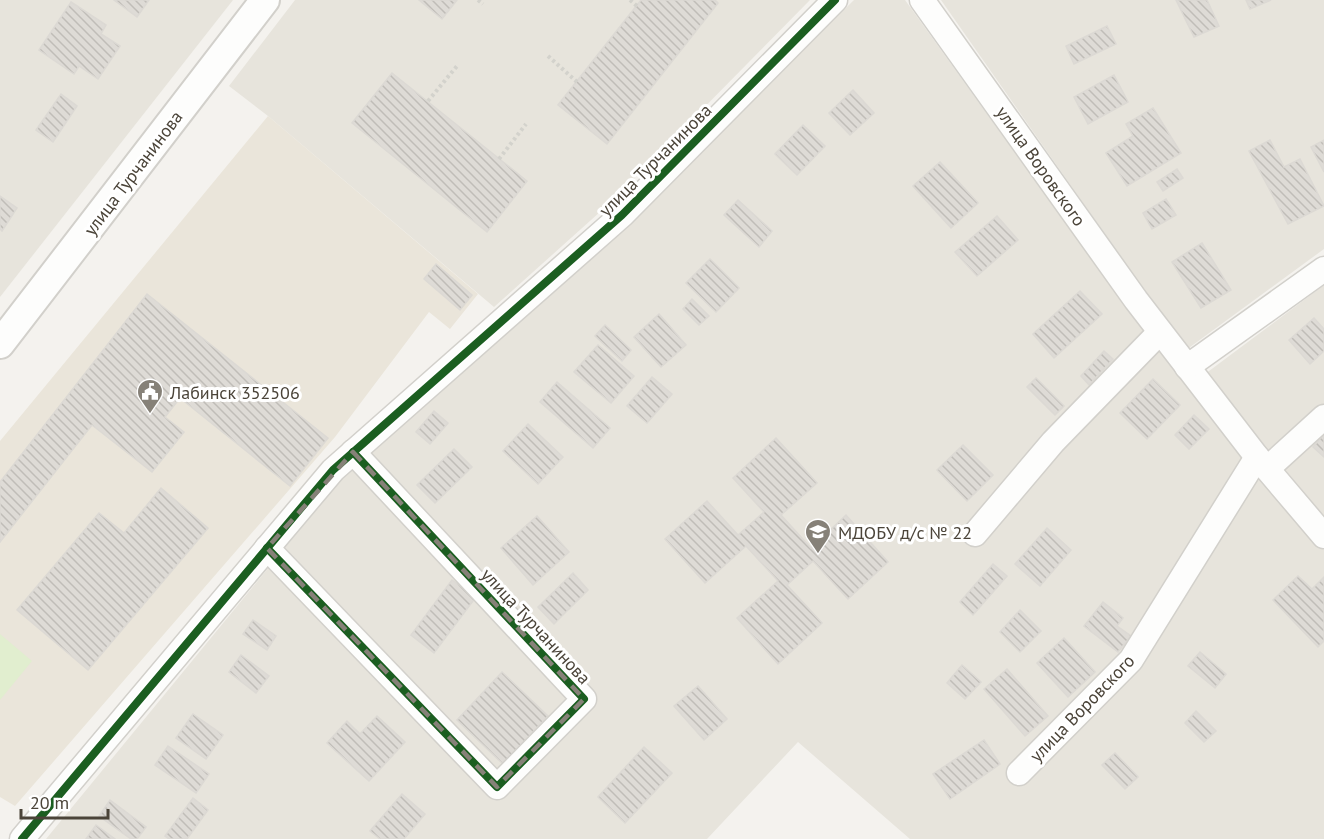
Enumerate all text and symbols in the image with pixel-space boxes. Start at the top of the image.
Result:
street label: улица Турчанинова [594,99,716,221]
street label: улица Воровского [991,102,1091,230]
street label: улица Турчанинова [79,106,187,240]
public building icon: Лабинск 352506 [135,377,165,415]
place label: Лабинск 352506 [169,381,300,404]
school or university icon: МДОБУ д/с № 22 [803,517,833,555]
place label: МДОБУ д/с № 22 [838,521,972,544]
street label: улица Турчанинова [476,563,596,689]
street label: улица Воровского [1025,649,1139,767]
scale bar [21,782,108,820]
text: 20 m [30,791,69,814]

